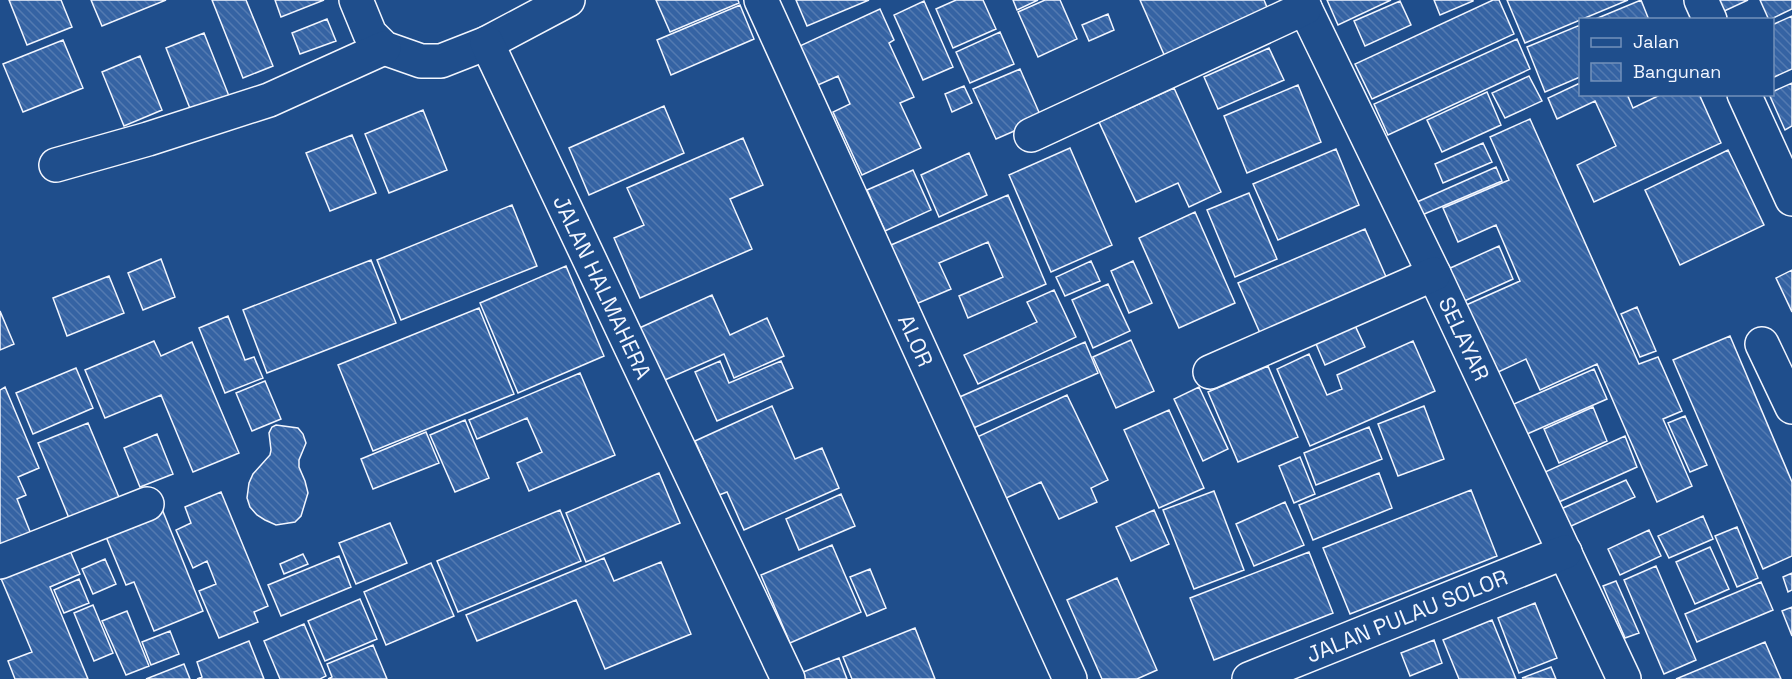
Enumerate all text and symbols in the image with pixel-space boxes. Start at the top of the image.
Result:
legend [1579,18,1774,96]
text: Jalan [1633,30,1679,53]
text: Bangunan [1633,60,1721,83]
street label: JALAN HALMAHERA [547,191,658,384]
street label: SELAYAR [1433,292,1496,385]
street label: ALOR [892,310,940,371]
street label: JALAN PULAU SOLOR [1302,563,1512,669]

